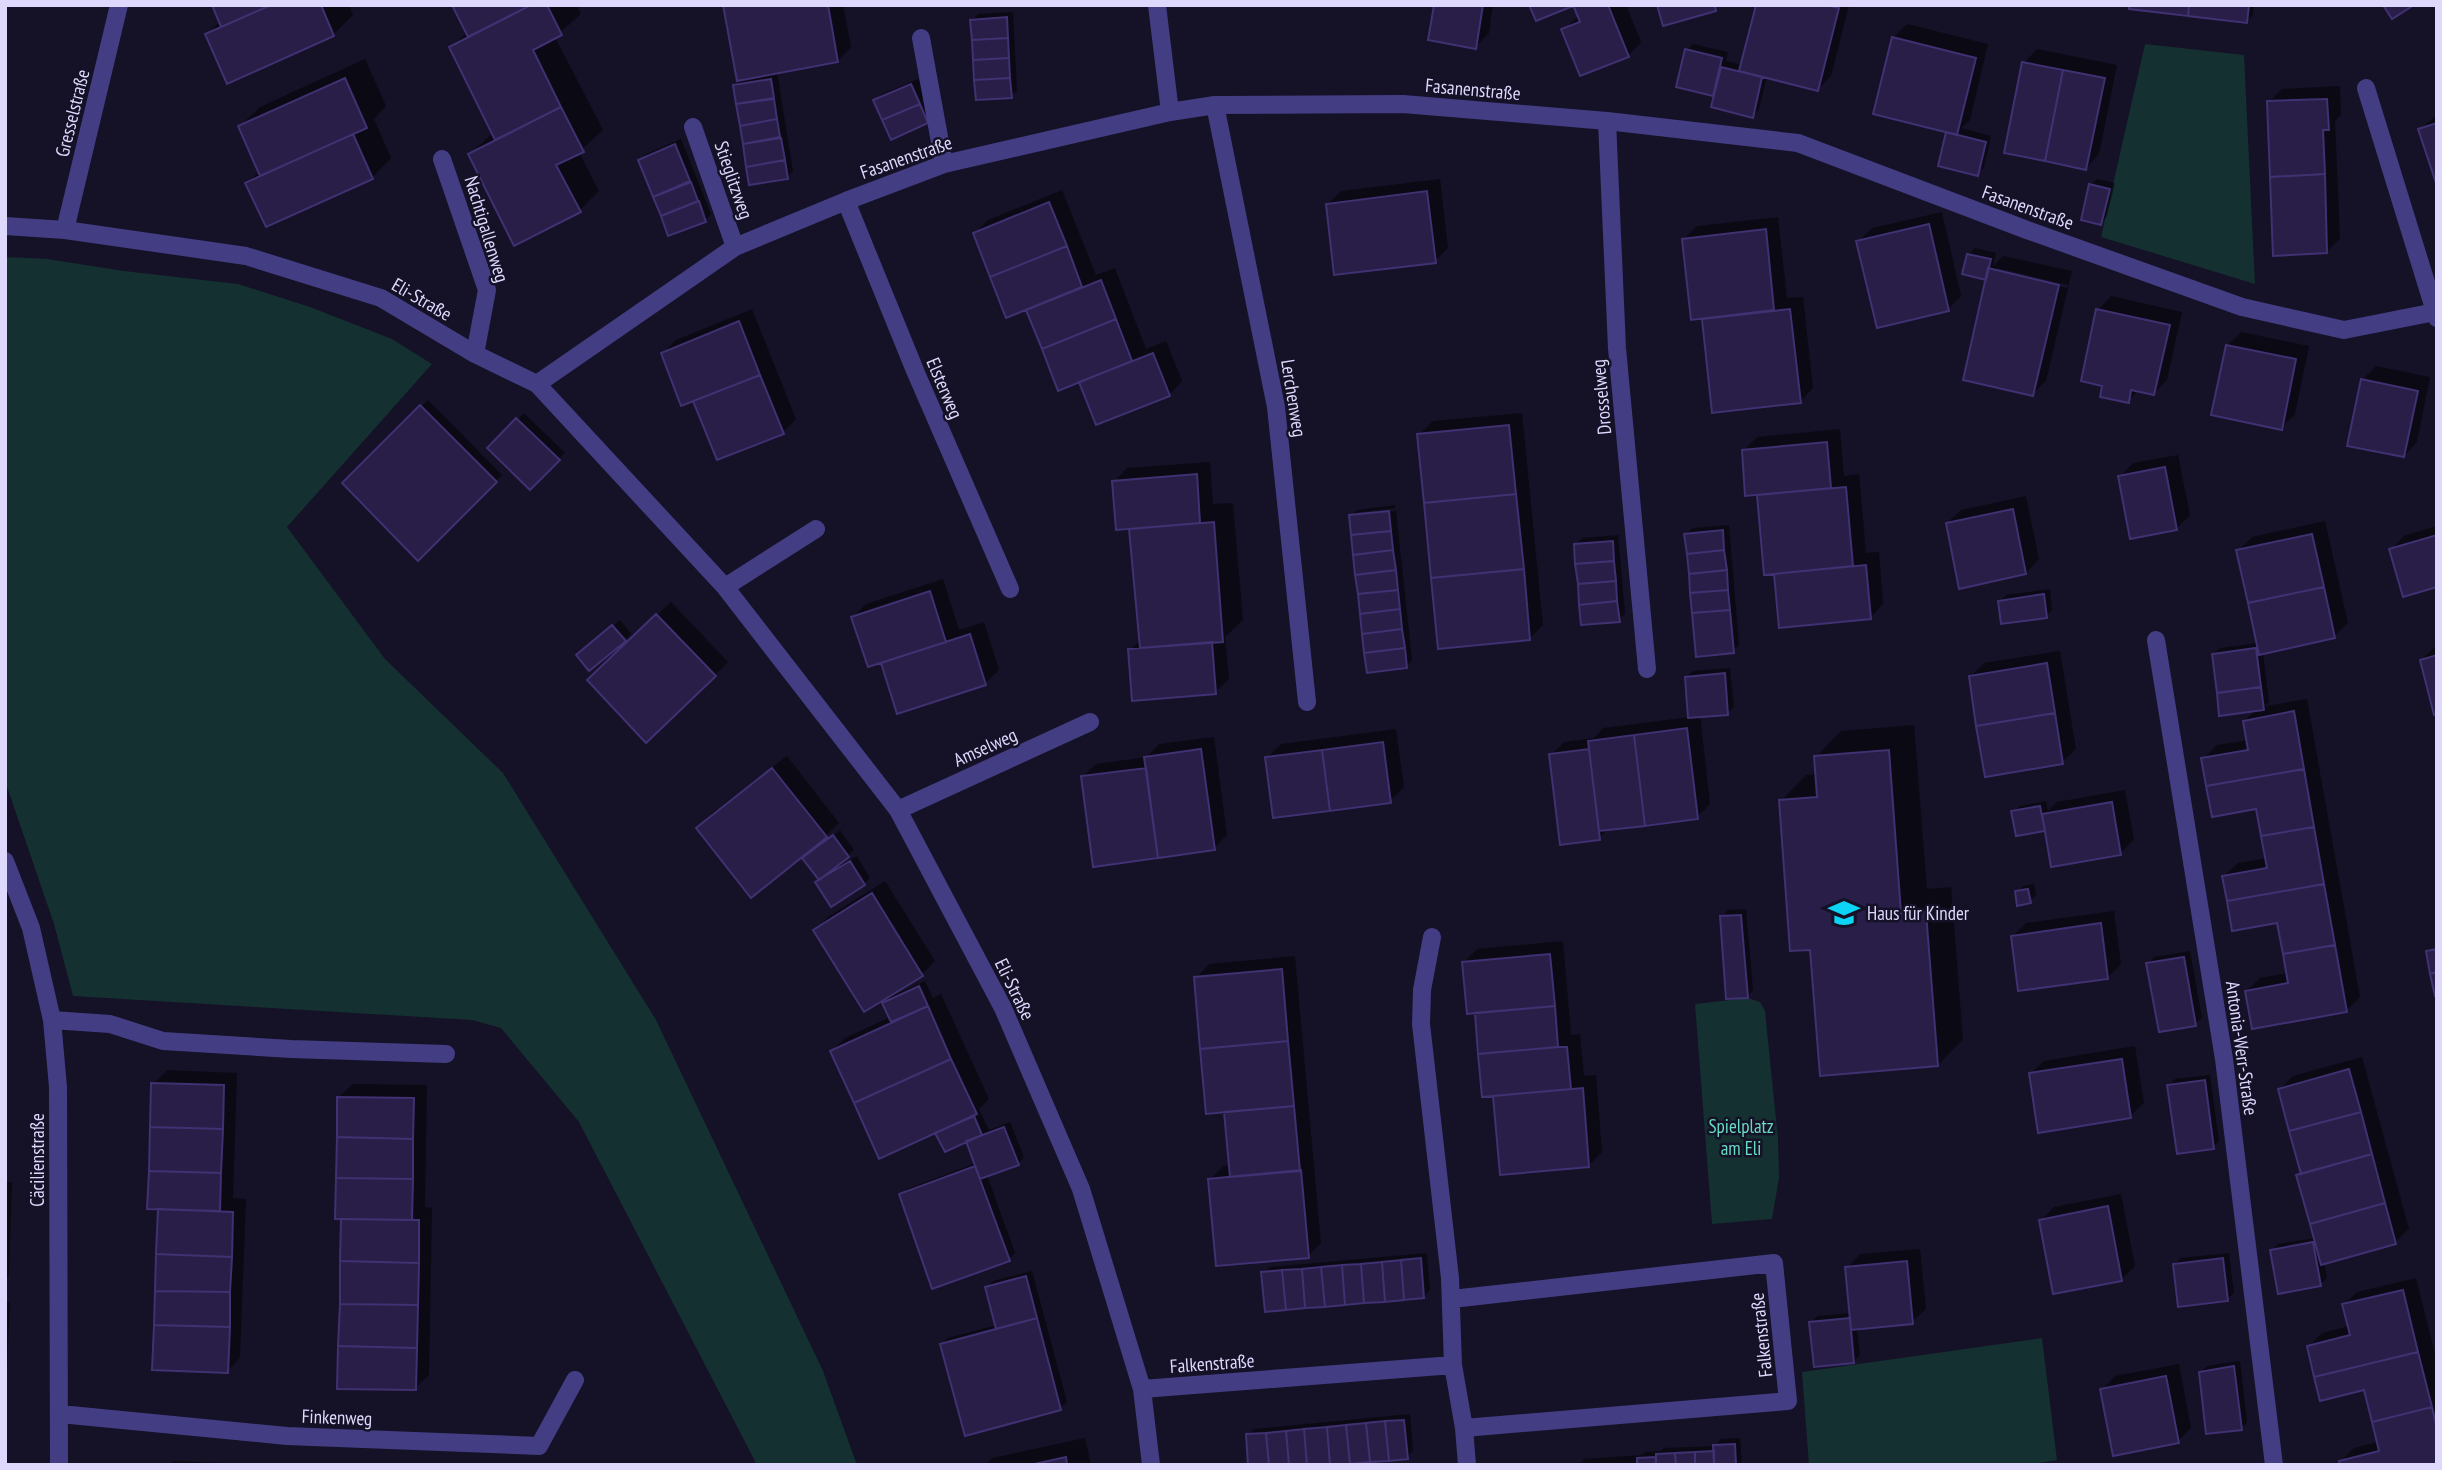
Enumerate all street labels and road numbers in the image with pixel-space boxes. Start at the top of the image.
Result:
street label: Gresselstraße [50,67,94,159]
street label: Fasanenstraße [1424,73,1522,105]
street label: Fasanenstraße [857,130,955,184]
street label: Stieglitzweg [709,138,759,222]
street label: Nachtigallenweg [459,173,515,285]
street label: Fasanenstraße [1979,179,2077,235]
street label: Eli-Straße [388,272,456,326]
street label: Elsterweg [921,354,969,422]
street label: Lerchenweg [1276,357,1312,439]
street label: Drosselweg [1586,358,1616,436]
street label: Amselweg [950,722,1020,772]
street label: Eli-Straße [990,954,1040,1024]
street label: Antonia-Werr-Straße [2221,979,2263,1117]
street label: Cäcilienstraße [25,1113,49,1207]
street label: Falkenstraße [1745,1291,1777,1378]
street label: Falkenstraße [1169,1348,1255,1378]
street label: Finkenweg [301,1404,373,1430]

